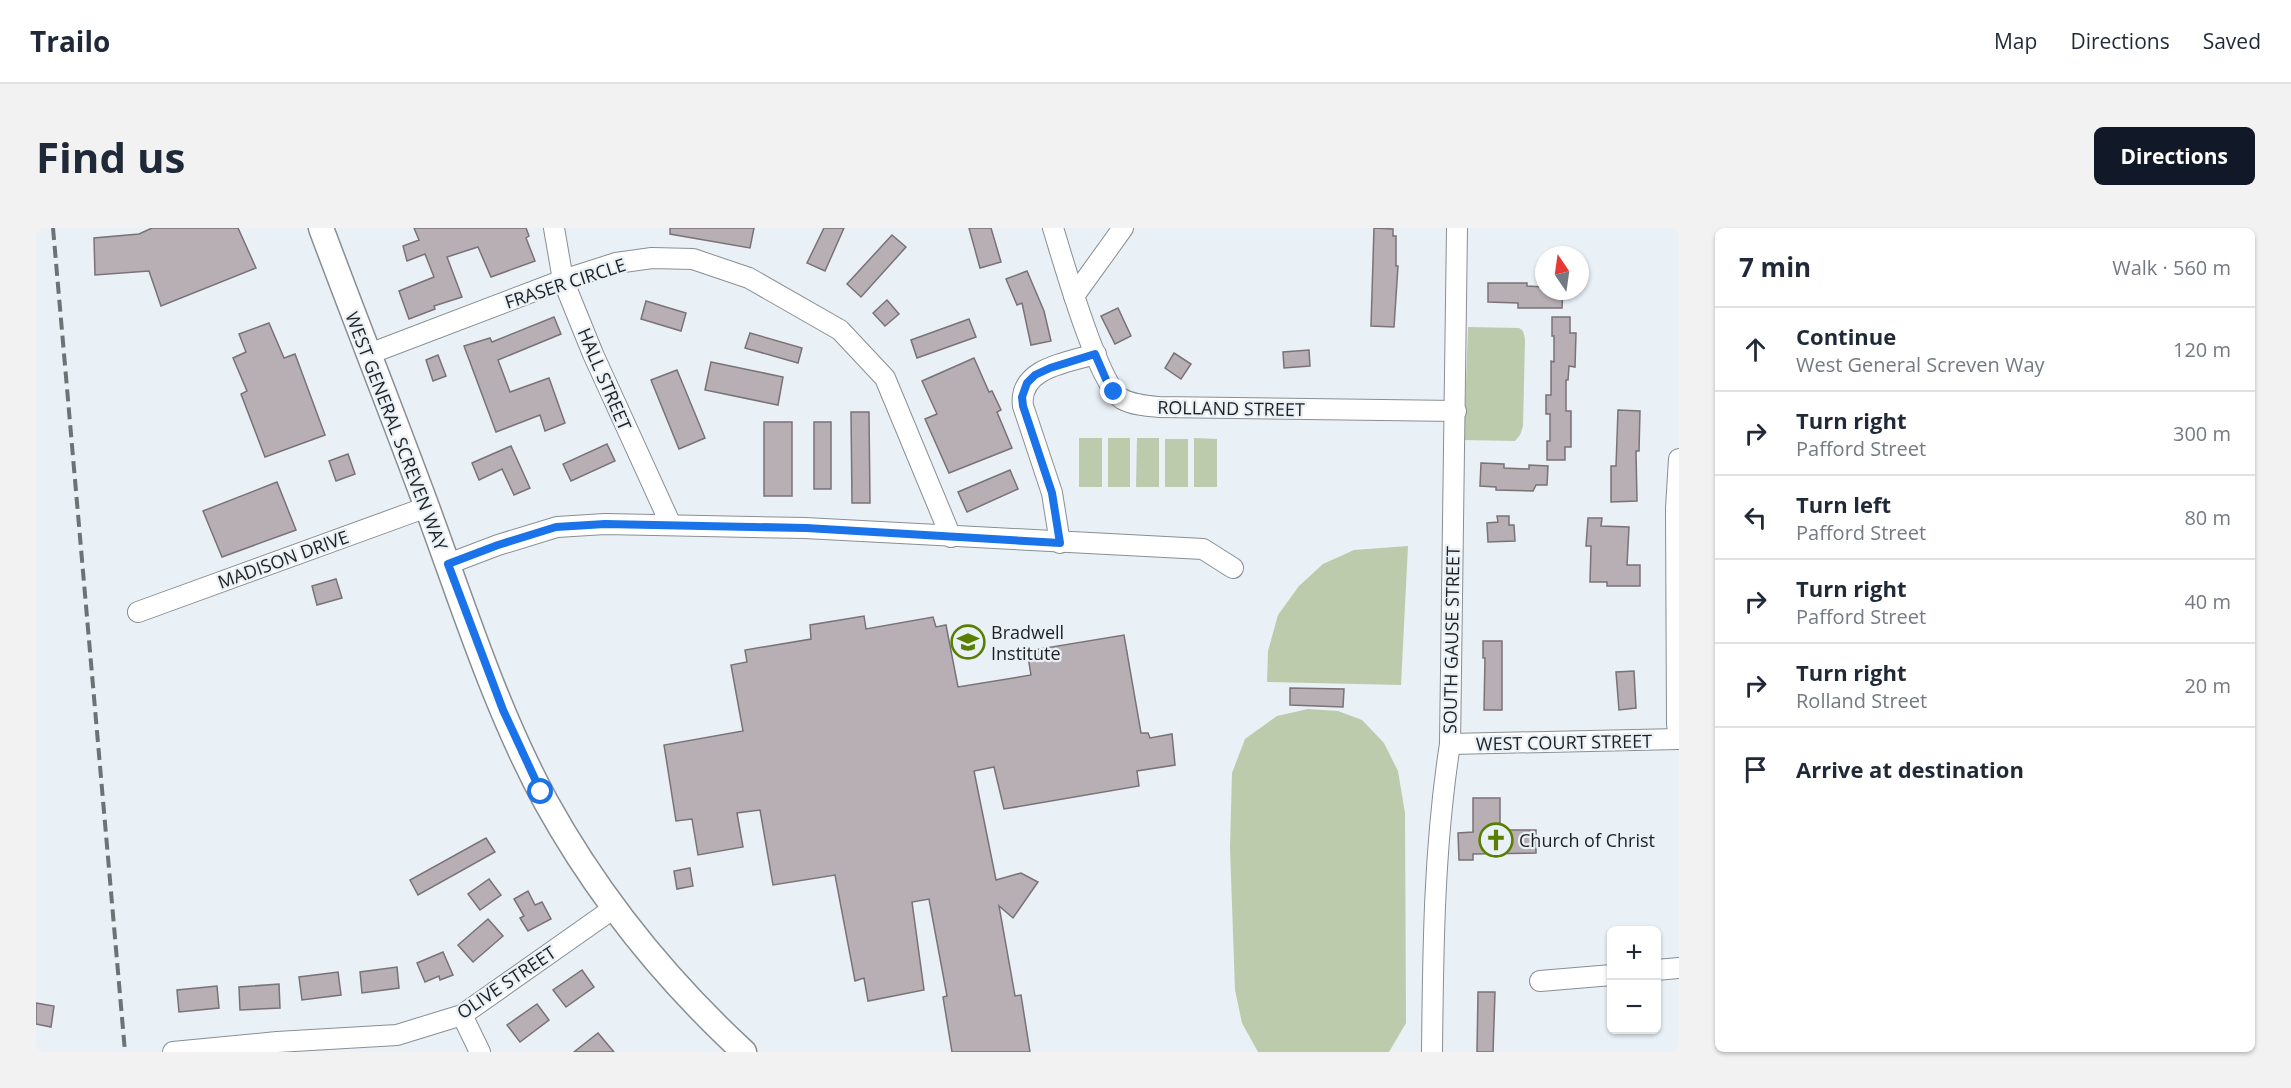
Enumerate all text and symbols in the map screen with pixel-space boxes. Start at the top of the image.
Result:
text: Trailo [30,22,110,60]
text: Map [1994,27,2037,55]
text: Directions [2070,27,2170,55]
text: Saved [2203,27,2261,55]
button: Directions [2094,127,2255,185]
text: Find us [36,128,185,185]
north arrow [1535,246,1589,300]
text: 7 min [1739,249,1811,285]
street label: FRASER CIRCLE [502,252,628,314]
text: Walk · 560 m [2112,254,2231,281]
street label: WEST GENERAL SCREVEN WAY [340,308,454,555]
text: Continue [1796,321,1896,351]
street label: HALL STREET [573,324,637,434]
icon: ahead [1739,333,1772,366]
text: 120 m [2173,336,2231,363]
text: West General Screven Way [1796,351,2045,378]
route end [1100,378,1126,404]
street label: ROLLAND STREET [1157,395,1305,421]
text: Turn right [1796,405,1907,435]
icon: right [1739,417,1772,450]
text: 300 m [2173,420,2231,447]
text: Pafford Street [1796,435,1926,462]
text: Turn left [1796,489,1891,519]
icon: left [1739,501,1772,534]
text: 80 m [2184,504,2231,531]
text: Pafford Street [1796,519,1926,546]
street label: MADISON DRIVE [214,524,352,594]
street label: SOUTH GAUSE STREET [1437,546,1465,734]
text: Turn right [1796,573,1907,603]
icon: right [1739,585,1772,618]
text: 40 m [2184,588,2231,615]
text: Pafford Street [1796,603,1926,630]
place label: Bradwell Institute [991,620,1064,665]
school or university icon: Bradwell Institute [950,624,986,660]
text: Turn right [1796,657,1907,687]
icon: right [1739,669,1772,702]
text: 20 m [2184,672,2231,699]
text: Rolland Street [1796,687,1927,714]
street label: WEST COURT STREET [1476,728,1652,756]
icon: arrive [1739,753,1772,786]
text: Arrive at destination [1796,754,2024,784]
route start [527,778,553,804]
church icon: Church of Christ [1478,822,1514,858]
place label: Church of Christ [1519,828,1655,852]
map controls [1607,926,1661,1034]
button: + [1607,926,1661,980]
street label: OLIVE STREET [452,940,560,1024]
button: − [1607,980,1661,1034]

